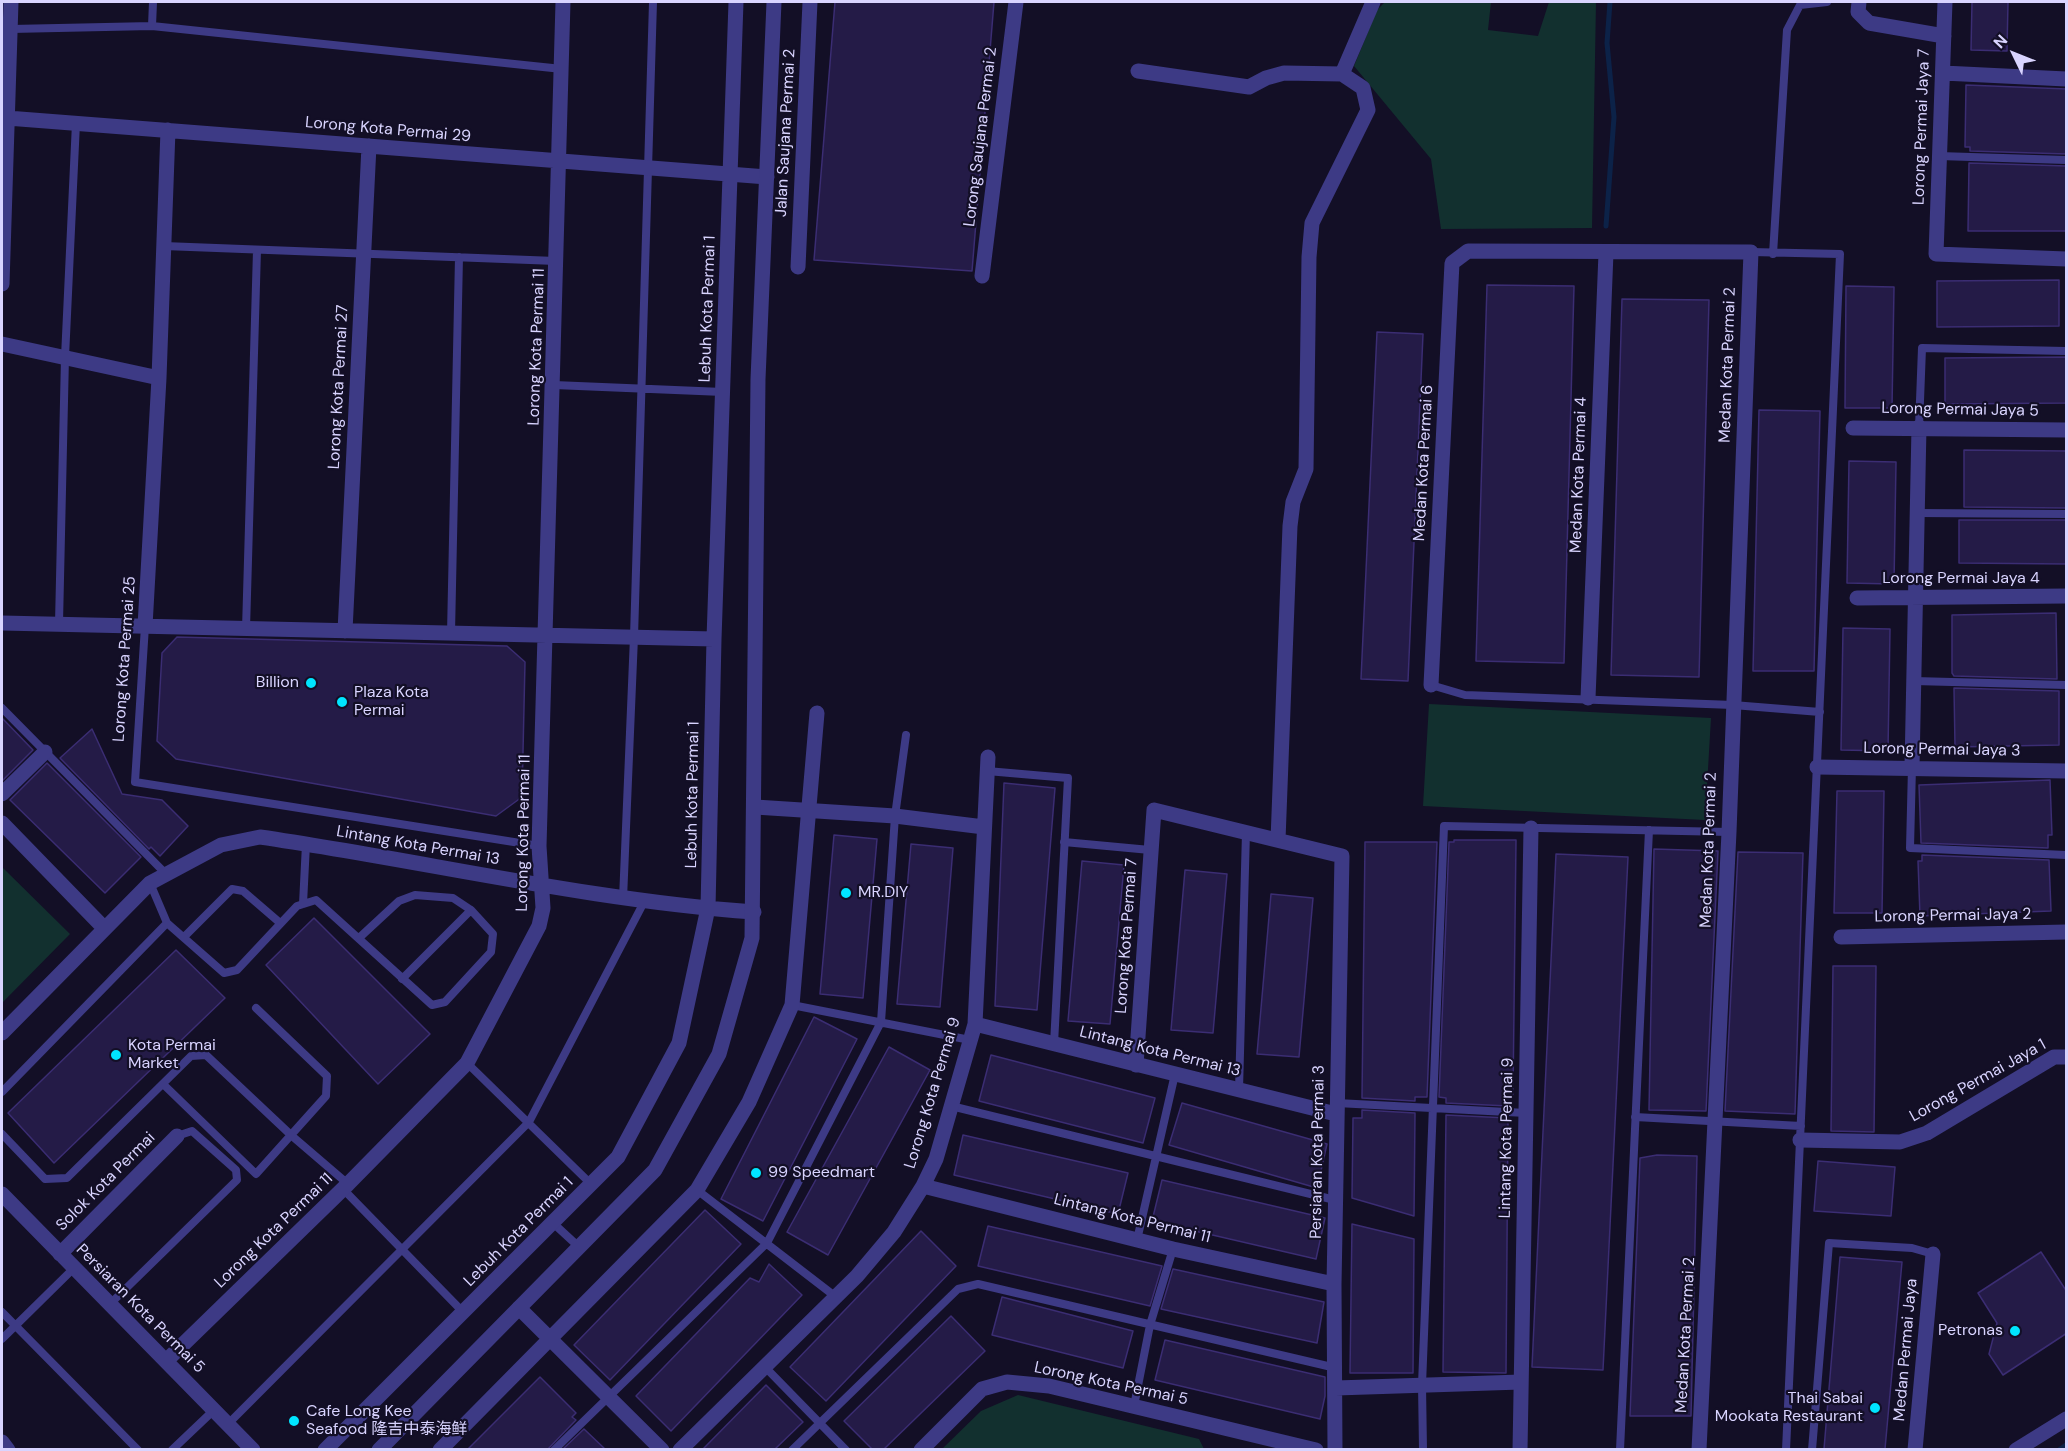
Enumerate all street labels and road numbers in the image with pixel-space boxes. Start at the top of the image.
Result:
street label: Lorong Saujana Permai 2 [960,46,1002,228]
street label: Jalan Saujana Permai 2 [772,48,800,218]
street label: Lorong Permai Jaya 7 [1910,49,1934,205]
street label: Lorong Kota Permai 29 [304,113,472,147]
street label: Lebuh Kota Permai 1 [696,235,720,383]
street label: Lorong Kota Permai 11 [525,268,549,426]
street label: Medan Kota Permai 2 [1716,287,1740,443]
street label: Lorong Kota Permai 27 [325,304,353,470]
street label: Medan Kota Permai 6 [1410,384,1438,542]
street label: Medan Kota Permai 4 [1567,396,1591,554]
street label: Lorong Permai Jaya 5 [1881,399,2039,421]
street label: Lorong Permai Jaya 4 [1882,569,2040,589]
street label: Lorong Kota Permai 25 [110,575,140,743]
street label: Lebuh Kota Permai 1 [682,721,704,869]
street label: Lorong Permai Jaya 3 [1863,739,2021,761]
street label: Lorong Kota Permai 11 [513,754,535,912]
street label: Medan Kota Permai 2 [1697,772,1721,928]
street label: Lintang Kota Permai 13 [335,822,501,870]
street label: Lorong Kota Permai 7 [1112,858,1142,1014]
street label: Lorong Permai Jaya 2 [1874,905,2032,927]
street label: Lorong Kota Permai 9 [901,1015,965,1171]
street label: Lintang Kota Permai 13 [1077,1023,1243,1081]
street label: Lorong Permai Jaya 1 [1907,1036,2049,1126]
street label: Lintang Kota Permai 9 [1496,1057,1518,1219]
street label: Persiaran Kota Permai 3 [1307,1065,1329,1239]
street label: Solok Kota Permai [53,1129,159,1235]
street label: Lorong Kota Permai 11 [211,1170,337,1292]
street label: Lebuh Kota Permai 1 [460,1173,578,1291]
street label: Lintang Kota Permai 11 [1052,1190,1212,1248]
street label: Persiaran Kota Permai 5 [72,1241,208,1377]
street label: Medan Kota Permai 2 [1672,1257,1700,1413]
street label: Medan Permai Jaya [1890,1278,1922,1422]
street label: Lorong Kota Permai 5 [1032,1358,1190,1410]

